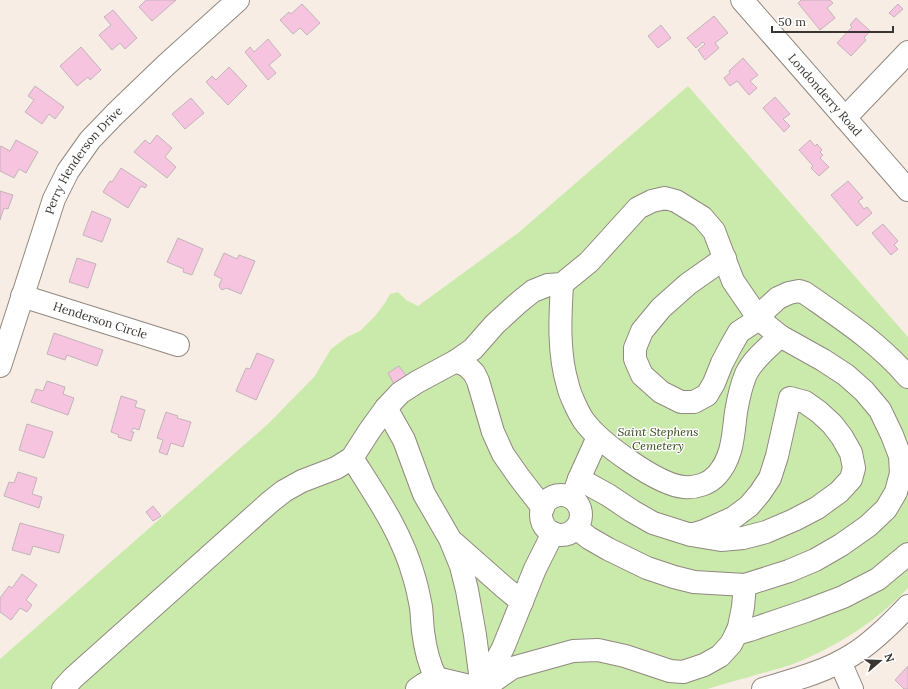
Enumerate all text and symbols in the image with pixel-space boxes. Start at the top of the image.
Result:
scale bar [772,8,893,34]
text: 50 m [778,14,806,29]
street label: Londonderry Road [785,50,865,139]
street label: Perry Henderson Drive [42,103,126,216]
street label: Henderson Circle [51,298,150,342]
park label: Saint Stephens Cemetery [617,424,699,453]
north arrow [860,641,900,681]
text: N [881,651,898,665]

